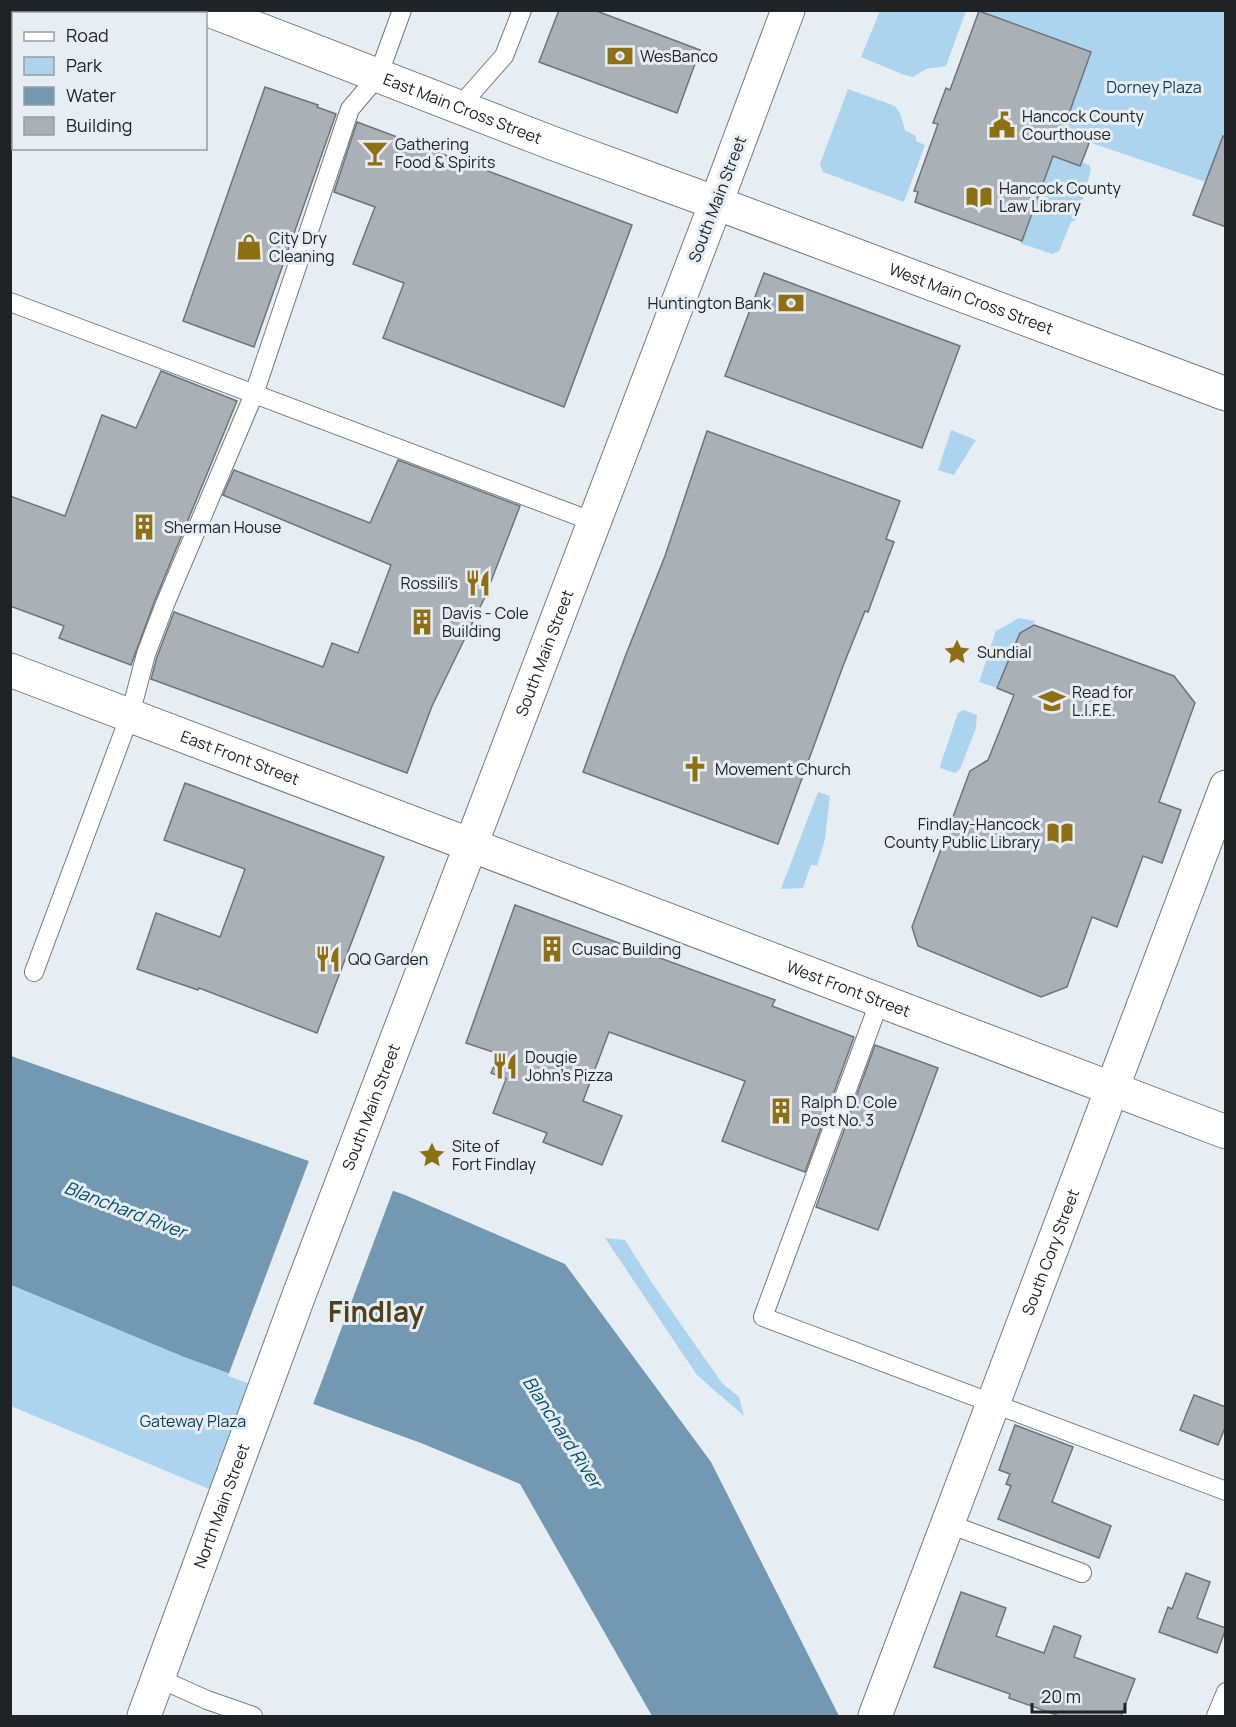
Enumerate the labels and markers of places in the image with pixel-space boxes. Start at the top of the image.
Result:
bank icon: WesBanco [605,41,635,71]
place label: WesBanco [640,45,718,67]
place label: Hancock County Courthouse [1022,105,1144,145]
public building icon: Hancock County Courthouse [987,110,1017,140]
place label: Gathering Food & Spirits [395,133,495,173]
bar icon: Gathering Food & Spirits [360,138,390,168]
place label: Hancock County Law Library [999,177,1121,217]
library icon: Hancock County Law Library [964,182,994,212]
place label: City Dry Cleaning [269,227,334,267]
shop icon: City Dry Cleaning [234,232,264,262]
bank icon: Huntington Bank [776,288,806,318]
place label: Huntington Bank [648,292,772,314]
building icon: Sherman House [129,512,159,542]
place label: Sherman House [164,516,281,538]
restaurant icon: Rossili's [463,568,493,598]
place label: Rossili's [400,572,458,594]
place label: Davis - Cole Building [442,602,529,642]
building icon: Davis - Cole Building [407,607,437,637]
place icon: Sundial [942,637,972,667]
place label: Sundial [977,641,1032,663]
place label: Read for L.I.F.E. [1072,681,1134,721]
school or university icon: Read for L.I.F.E. [1037,686,1067,716]
church icon: Movement Church [680,754,710,784]
place label: Movement Church [715,758,851,780]
place label: Findlay-Hancock County Public Library [884,813,1041,853]
library icon: Findlay-Hancock County Public Library [1045,818,1075,848]
building icon: Cusac Building [537,934,567,964]
place label: Cusac Building [572,938,681,960]
restaurant icon: QQ Garden [313,944,343,974]
place label: QQ Garden [348,948,428,970]
place label: Dougie John's Pizza [525,1046,613,1086]
restaurant icon: Dougie John's Pizza [490,1051,520,1081]
place label: Ralph D. Cole Post No. 3 [801,1091,897,1131]
building icon: Ralph D. Cole Post No. 3 [766,1096,796,1126]
place label: Site of Fort Findlay [452,1135,537,1175]
place icon: Site of Fort Findlay [417,1140,447,1170]

